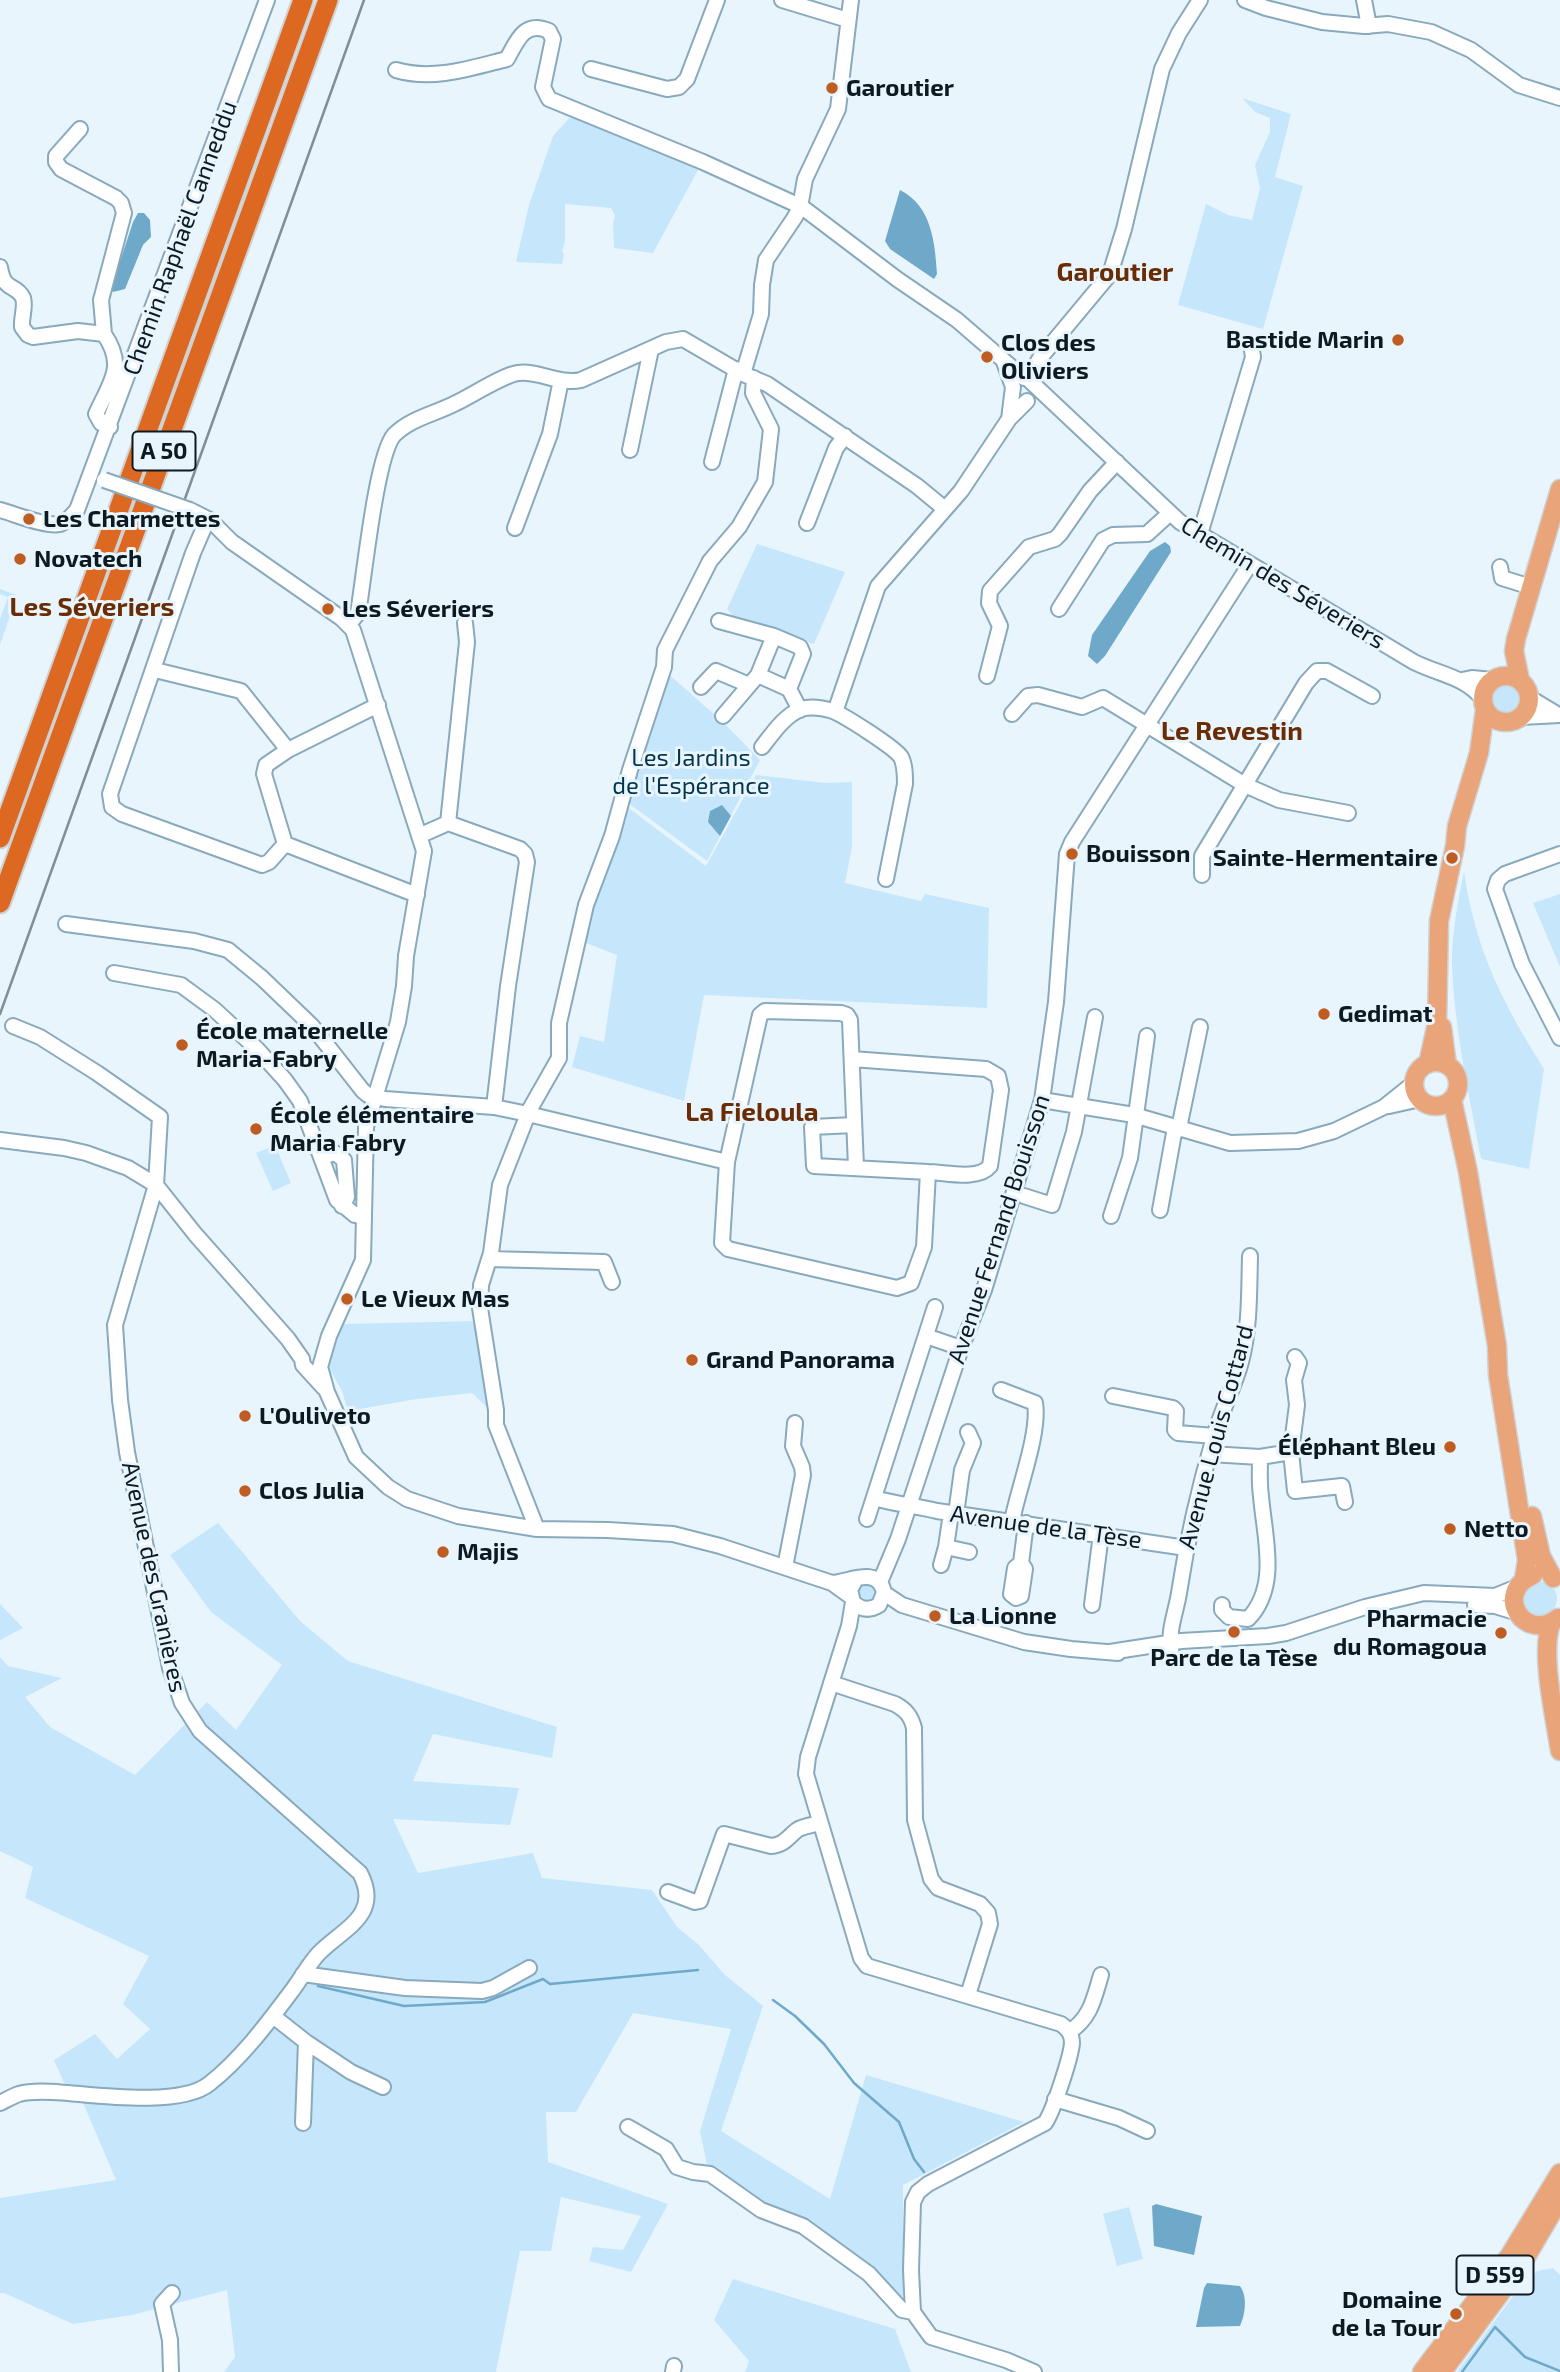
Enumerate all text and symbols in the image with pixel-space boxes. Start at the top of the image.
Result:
place label: Garoutier [846,74,954,102]
marker: Garoutier [824,80,840,96]
street label: Chemin Raphaël Canneddu [117,97,243,379]
district label: Garoutier [1057,256,1173,288]
place label: Bastide Marin [1226,326,1384,354]
place label: Clos des Oliviers [1001,329,1096,385]
marker: Bastide Marin [1390,332,1406,348]
marker: Clos des Oliviers [979,349,995,365]
road number: A 50 [132,432,196,471]
place label: Les Charmettes [43,505,220,533]
marker: Les Charmettes [21,511,37,527]
street label: Chemin des Séveriers [1176,511,1390,655]
place label: Novatech [34,545,142,573]
marker: Novatech [12,551,28,567]
district label: Les Séveriers [10,591,174,623]
place label: Les Séveriers [342,595,494,623]
marker: Les Séveriers [320,601,336,617]
district label: Le Revestin [1161,715,1303,747]
park label: Les Jardins de l'Espérance [612,744,770,800]
place label: Bouisson [1086,840,1190,868]
place label: Sainte-Hermentaire [1213,844,1438,872]
marker: Bouisson [1064,846,1080,862]
marker: Sainte-Hermentaire [1444,850,1460,866]
place label: Gedimat [1338,1000,1433,1028]
marker: Gedimat [1316,1006,1332,1022]
place label: École maternelle Maria-Fabry [196,1017,388,1073]
marker: École maternelle Maria-Fabry [174,1037,190,1053]
street label: Avenue Fernand Bouisson [942,1091,1056,1367]
district label: La Fieloula [685,1096,819,1128]
place label: École élémentaire Maria Fabry [270,1101,474,1157]
marker: École élémentaire Maria Fabry [248,1121,264,1137]
place label: Le Vieux Mas [361,1285,509,1313]
marker: Le Vieux Mas [339,1291,355,1307]
street label: Avenue Louis Cottard [1172,1322,1260,1552]
place label: Grand Panorama [706,1346,895,1374]
marker: Grand Panorama [684,1352,700,1368]
place label: L'Ouliveto [259,1402,371,1430]
marker: L'Ouliveto [237,1408,253,1424]
place label: Éléphant Bleu [1278,1433,1436,1461]
marker: Éléphant Bleu [1442,1439,1458,1455]
street label: Avenue des Granières [115,1459,193,1695]
place label: Clos Julia [259,1477,364,1505]
marker: Clos Julia [237,1483,253,1499]
street label: Avenue de la Tèse [948,1499,1144,1555]
place label: Netto [1464,1515,1529,1543]
marker: Netto [1442,1521,1458,1537]
place label: Majis [457,1538,519,1566]
marker: Majis [435,1544,451,1560]
place label: La Lionne [949,1602,1057,1630]
place label: Pharmacie du Romagoua [1333,1605,1487,1661]
marker: La Lionne [927,1608,943,1624]
marker: Parc de la Tèse [1226,1624,1242,1640]
marker: Pharmacie du Romagoua [1493,1625,1509,1641]
place label: Parc de la Tèse [1150,1644,1318,1672]
road number: D 559 [1456,2256,1534,2294]
place label: Domaine de la Tour [1332,2286,1442,2342]
marker: Domaine de la Tour [1448,2306,1464,2322]

